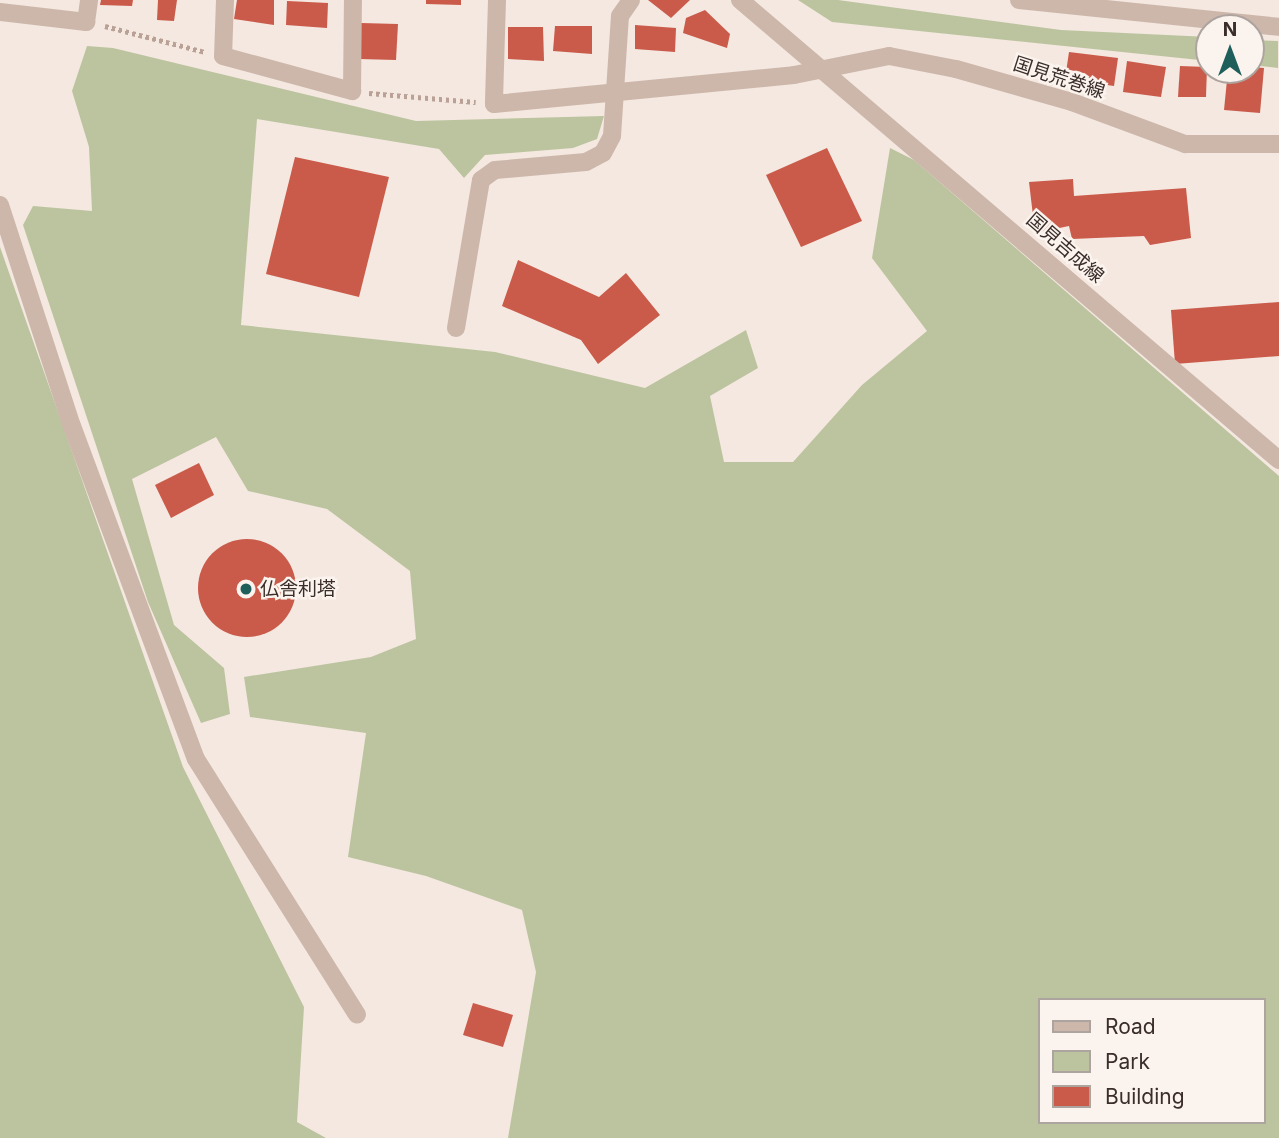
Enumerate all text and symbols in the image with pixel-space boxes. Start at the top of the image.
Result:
north arrow [1195,14,1265,84]
text: N [1223,18,1237,41]
street label: 国見荒巻線 [1010,52,1108,104]
street label: 国見吉成線 [1022,208,1108,288]
place label: 仏舎利塔 [260,578,336,600]
marker: 仏舎利塔 [238,581,254,597]
legend [1038,998,1265,1124]
text: Road [1105,1014,1156,1039]
text: Park [1105,1049,1150,1074]
text: Building [1105,1084,1185,1109]

